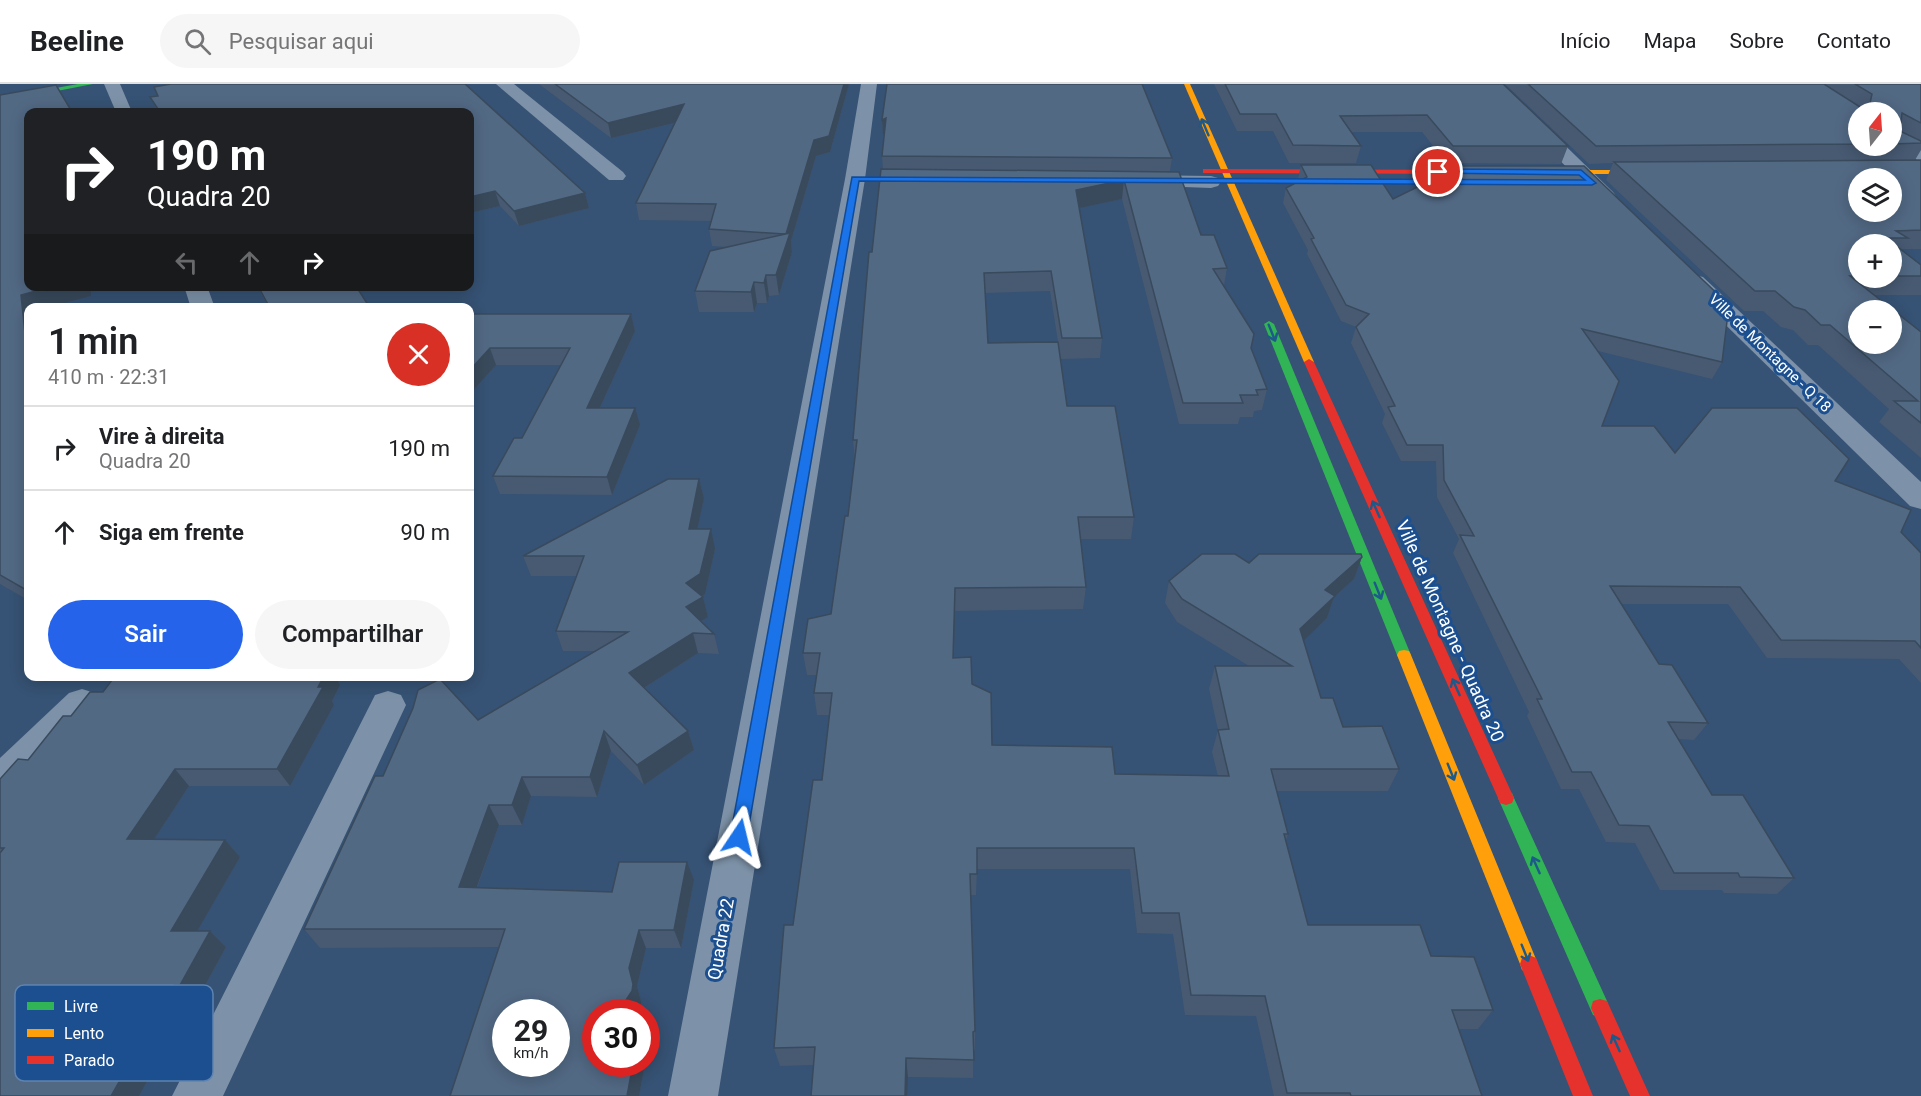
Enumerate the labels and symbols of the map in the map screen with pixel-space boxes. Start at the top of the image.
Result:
north arrow [1848,102,1902,156]
one-way arrow [1199,118,1210,137]
pin [1412,146,1463,197]
street label: Ville de Montagne - Q 18 [1705,290,1835,416]
one-way arrow [1267,323,1278,342]
one-way arrow [1369,501,1381,519]
street label: Ville de Montagne - Quadra 20 [1392,517,1509,745]
one-way arrow [1373,582,1384,600]
one-way arrow [1450,679,1461,697]
one-way arrow [1446,762,1457,781]
position arrow [707,805,771,869]
one-way arrow [1530,856,1541,875]
street label: Quadra 22 [703,896,738,981]
one-way arrow [1520,943,1531,961]
legend [15,985,213,1081]
text: Livre [64,997,98,1016]
speed limit sign: 30 [582,999,660,1077]
text: Lento [64,1024,104,1043]
one-way arrow [1610,1034,1622,1052]
text: Parado [64,1051,115,1070]

